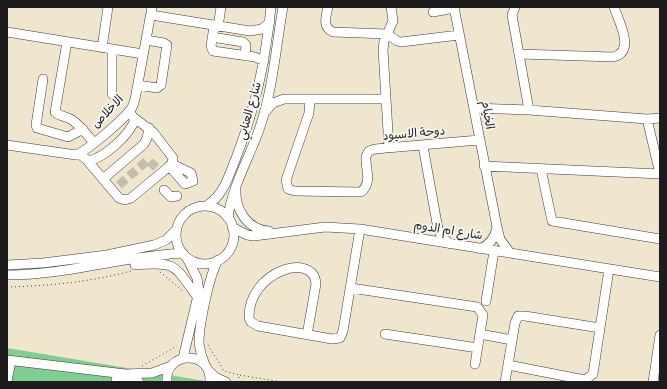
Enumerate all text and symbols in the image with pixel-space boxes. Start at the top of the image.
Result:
street label: شارع العنابي [235,80,265,142]
street label: الاخلاص [89,93,127,131]
street label: الخيام [477,99,497,131]
street label: دوحة الاسيود [382,124,446,144]
street label: شارع ام الدوم [412,218,484,244]

